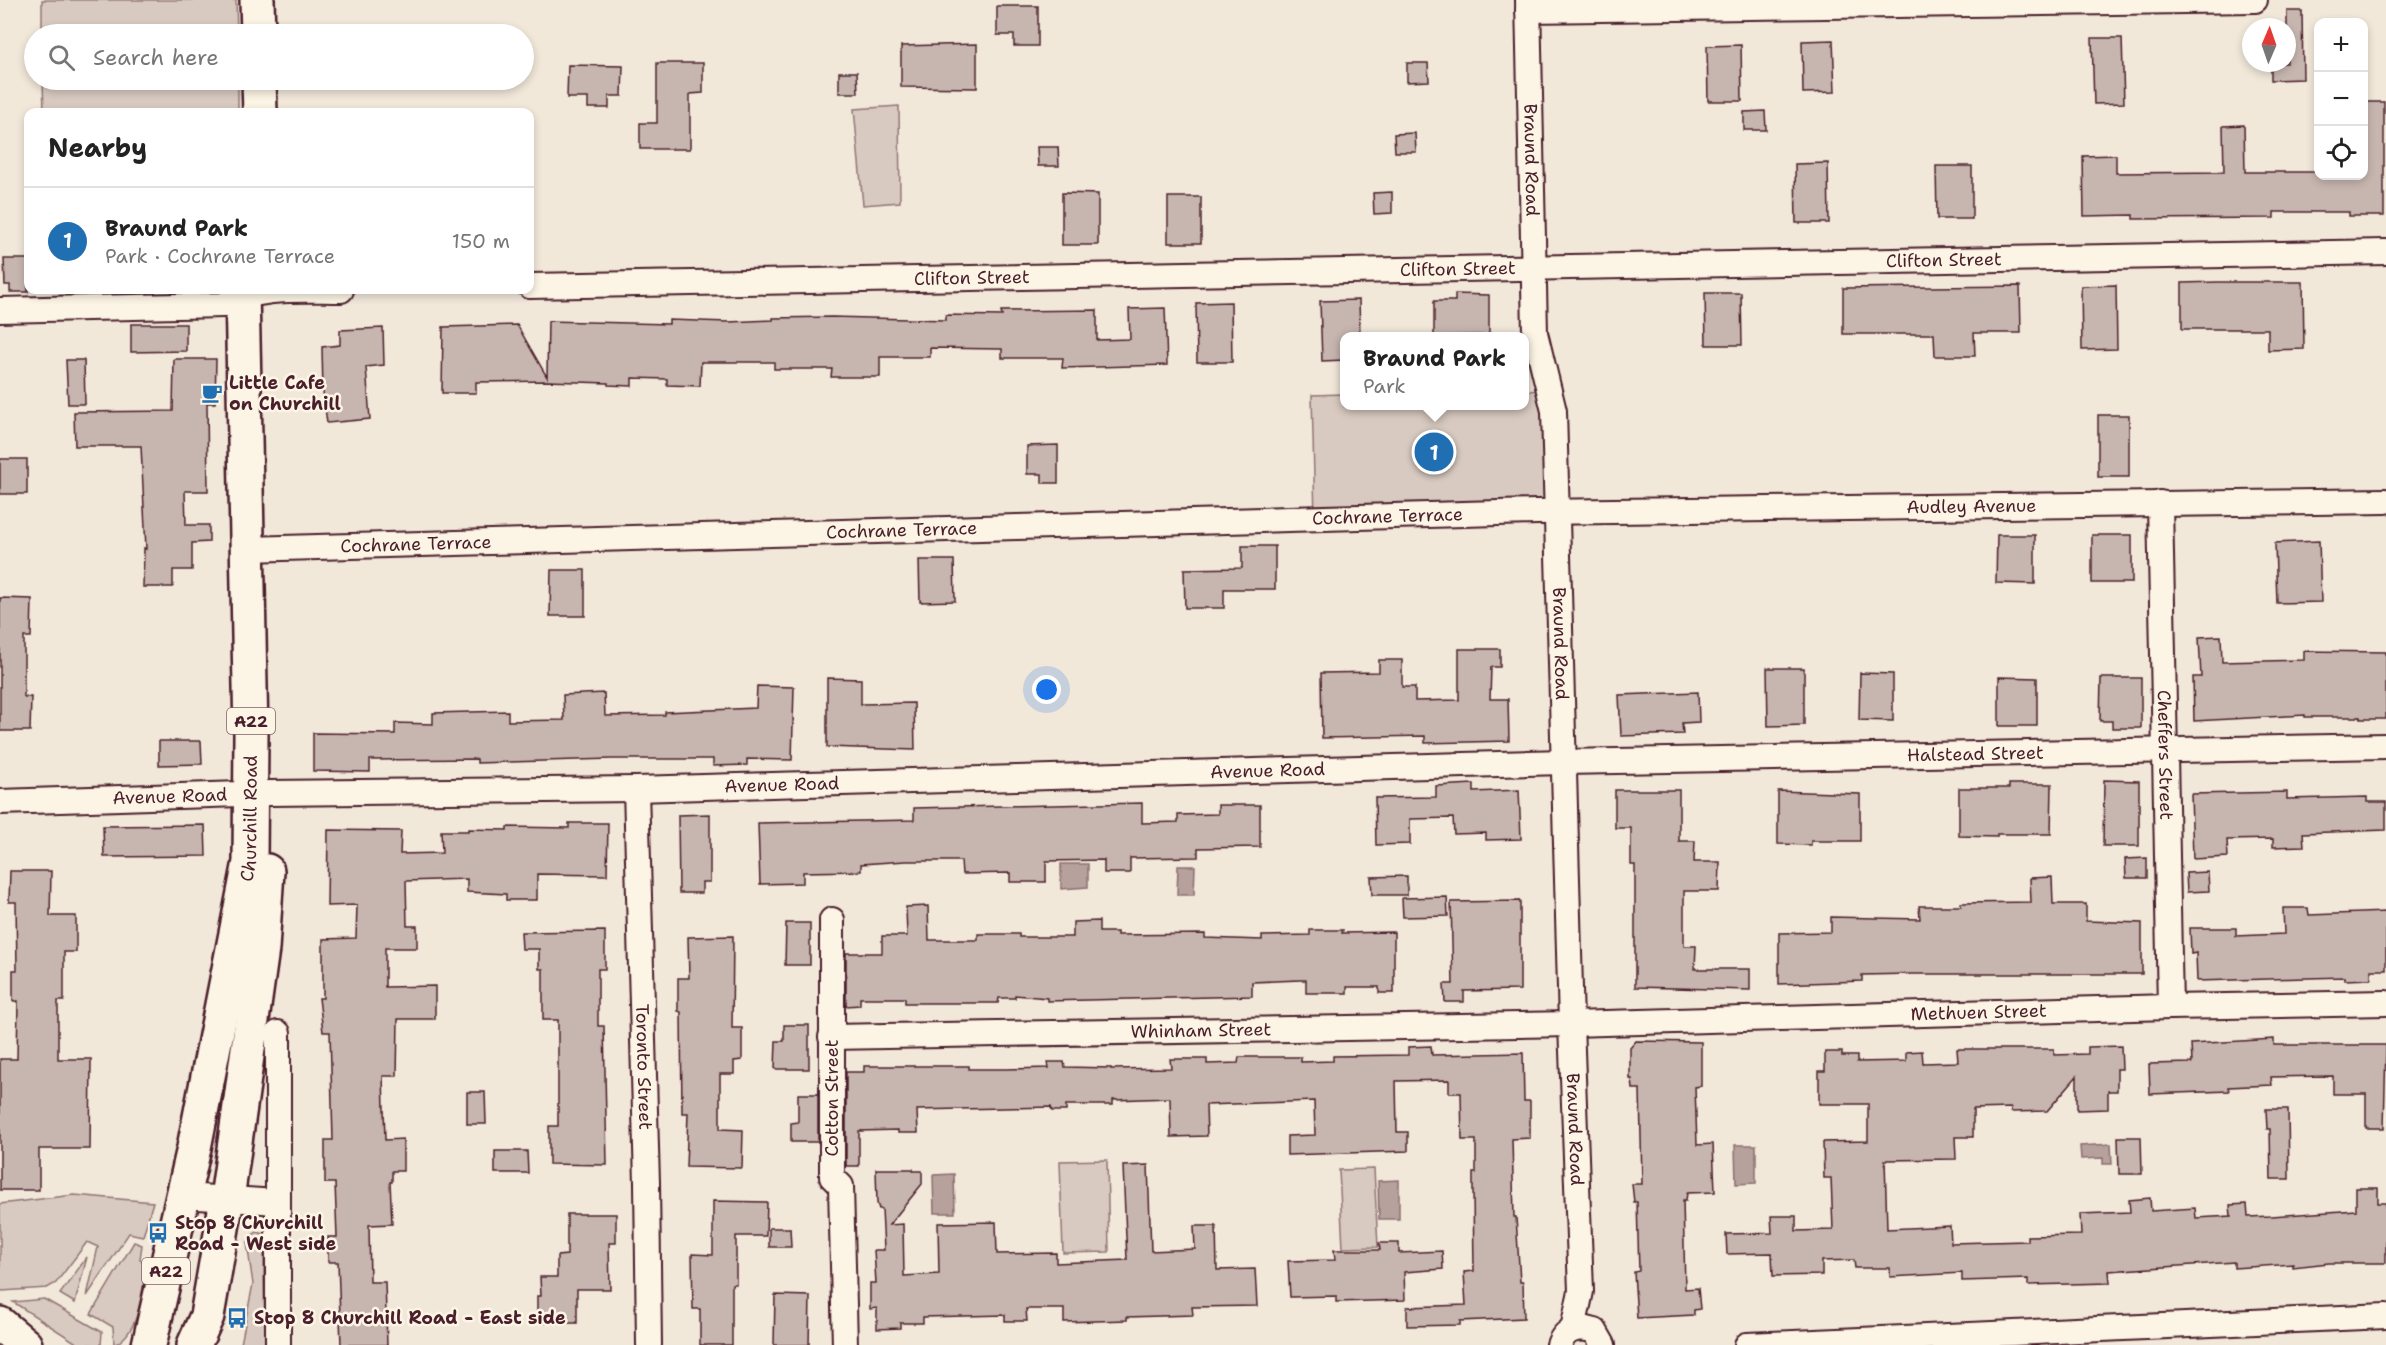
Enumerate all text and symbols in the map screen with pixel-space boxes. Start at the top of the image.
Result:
north arrow [2242,18,2296,72]
map controls [2314,18,2368,180]
button: + [2314,18,2368,72]
search box [24,24,534,90]
icon: search [45,41,78,74]
text: Search here [93,43,219,72]
button: − [2314,72,2368,126]
street label: Braund Road [1518,103,1545,217]
button: locate [2314,126,2368,180]
text: Nearby [48,130,147,165]
text: Braund Park [105,214,248,243]
text: 1 [63,228,72,254]
text: 150 m [452,228,510,254]
text: Park · Cochrane Terrace [105,243,335,269]
street label: Clifton Street [1886,247,2002,273]
street label: Clifton Street [1400,256,1516,282]
street label: Clifton Street [914,265,1030,291]
popup [1340,332,1529,410]
text: Braund Park [1363,344,1506,373]
place label: Little Cafe on Churchill [229,371,341,416]
text: Park [1363,373,1406,399]
cafe icon: Little Cafe on Churchill [200,381,224,405]
pin: 1 [1414,430,1454,474]
street label: Audley Avenue [1906,494,2037,519]
street label: Cochrane Terrace [1312,502,1463,530]
street label: Cochrane Terrace [826,516,978,544]
street label: Cochrane Terrace [340,530,492,558]
street label: Braund Road [1547,587,1574,700]
your location [1032,675,1061,704]
street label: Cheffers Street [2152,690,2178,820]
road number: A22 [227,708,275,734]
street label: Halstead Street [1907,741,2044,767]
street label: Churchill Road [234,755,263,884]
street label: Avenue Road [1210,757,1325,784]
street label: Avenue Road [724,771,840,798]
street label: Avenue Road [112,782,228,810]
street label: Methuen Street [1910,998,2047,1026]
street label: Toronto Street [630,1003,658,1130]
street label: Whinham Street [1130,1017,1272,1044]
street label: Cotton Street [820,1039,844,1157]
street label: Braund Road [1561,1072,1589,1186]
place label: Stop 8 Churchill Road - West side [175,1211,336,1256]
bus stop icon: Stop 8 Churchill Road - West side [146,1221,170,1245]
road number: A22 [142,1258,190,1284]
bus stop icon: Stop 8 Churchill Road - East side [225,1306,249,1330]
place label: Stop 8 Churchill Road - East side [254,1306,566,1330]

